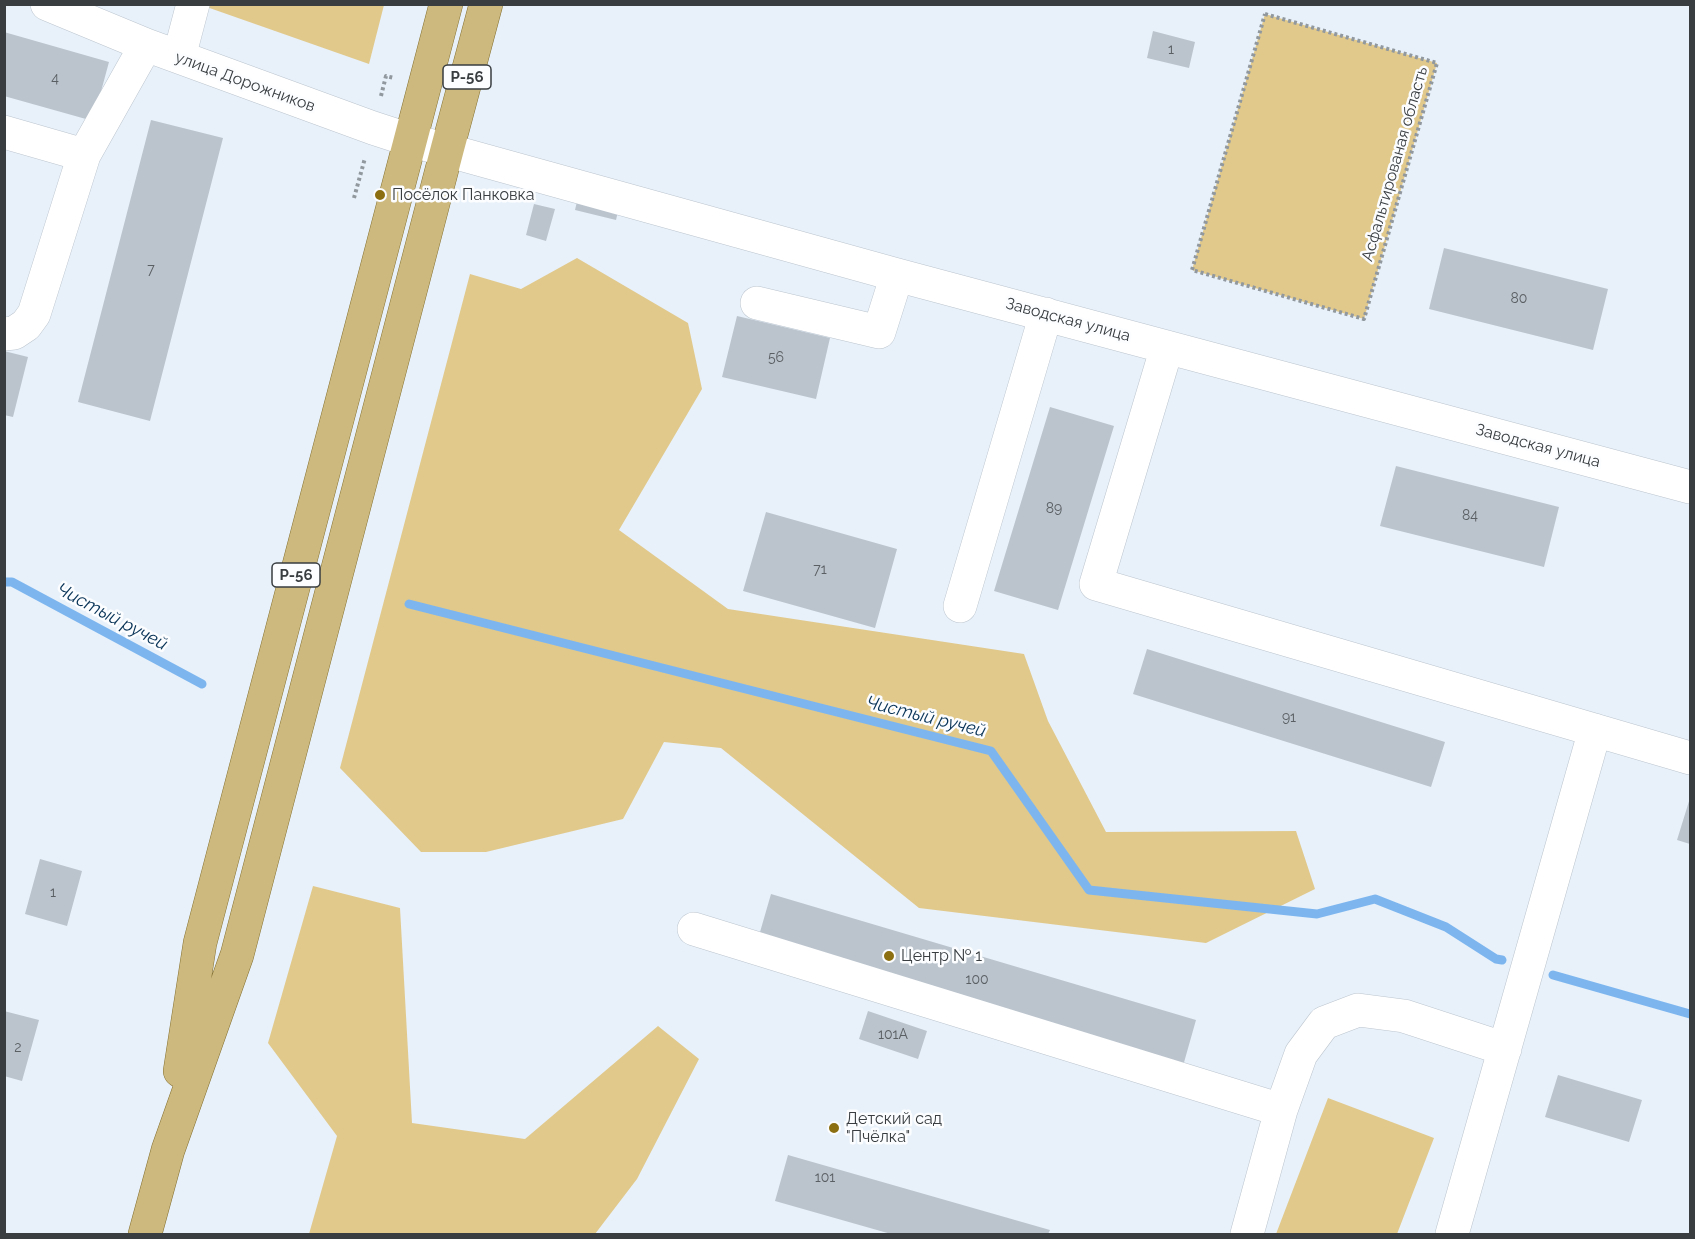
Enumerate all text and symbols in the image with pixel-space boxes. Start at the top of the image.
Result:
house number: 1 [1168,42,1174,58]
street label: улица Дорожников [172,48,318,116]
street label: Асфальтированая область [1358,64,1432,264]
road number: Р-56 [443,65,491,89]
house number: 4 [51,71,59,87]
place label: Посёлок Панковка [392,185,535,205]
marker: Посёлок Панковка [373,188,387,202]
house number: 7 [147,262,155,278]
house number: 80 [1511,291,1527,307]
street label: Заводская улица [1004,294,1132,346]
house number: 56 [768,350,784,366]
street label: Заводская улица [1474,420,1602,472]
house number: 89 [1046,501,1062,517]
house number: 84 [1462,508,1478,524]
house number: 71 [813,562,827,578]
road number: Р-56 [272,563,320,587]
water label: Чистый ручей [53,579,171,655]
water label: Чистый ручей [864,692,988,742]
house number: 91 [1282,710,1296,726]
house number: 1 [50,885,56,901]
place label: Центр № 1 [901,946,982,966]
marker: Центр № 1 [882,949,896,963]
house number: 100 [965,972,989,988]
house number: 101А [878,1027,908,1043]
house number: 2 [14,1040,22,1056]
place label: Детский сад "Пчёлка" [846,1109,942,1147]
marker: Детский сад "Пчёлка" [827,1121,841,1135]
house number: 101 [815,1170,835,1186]

